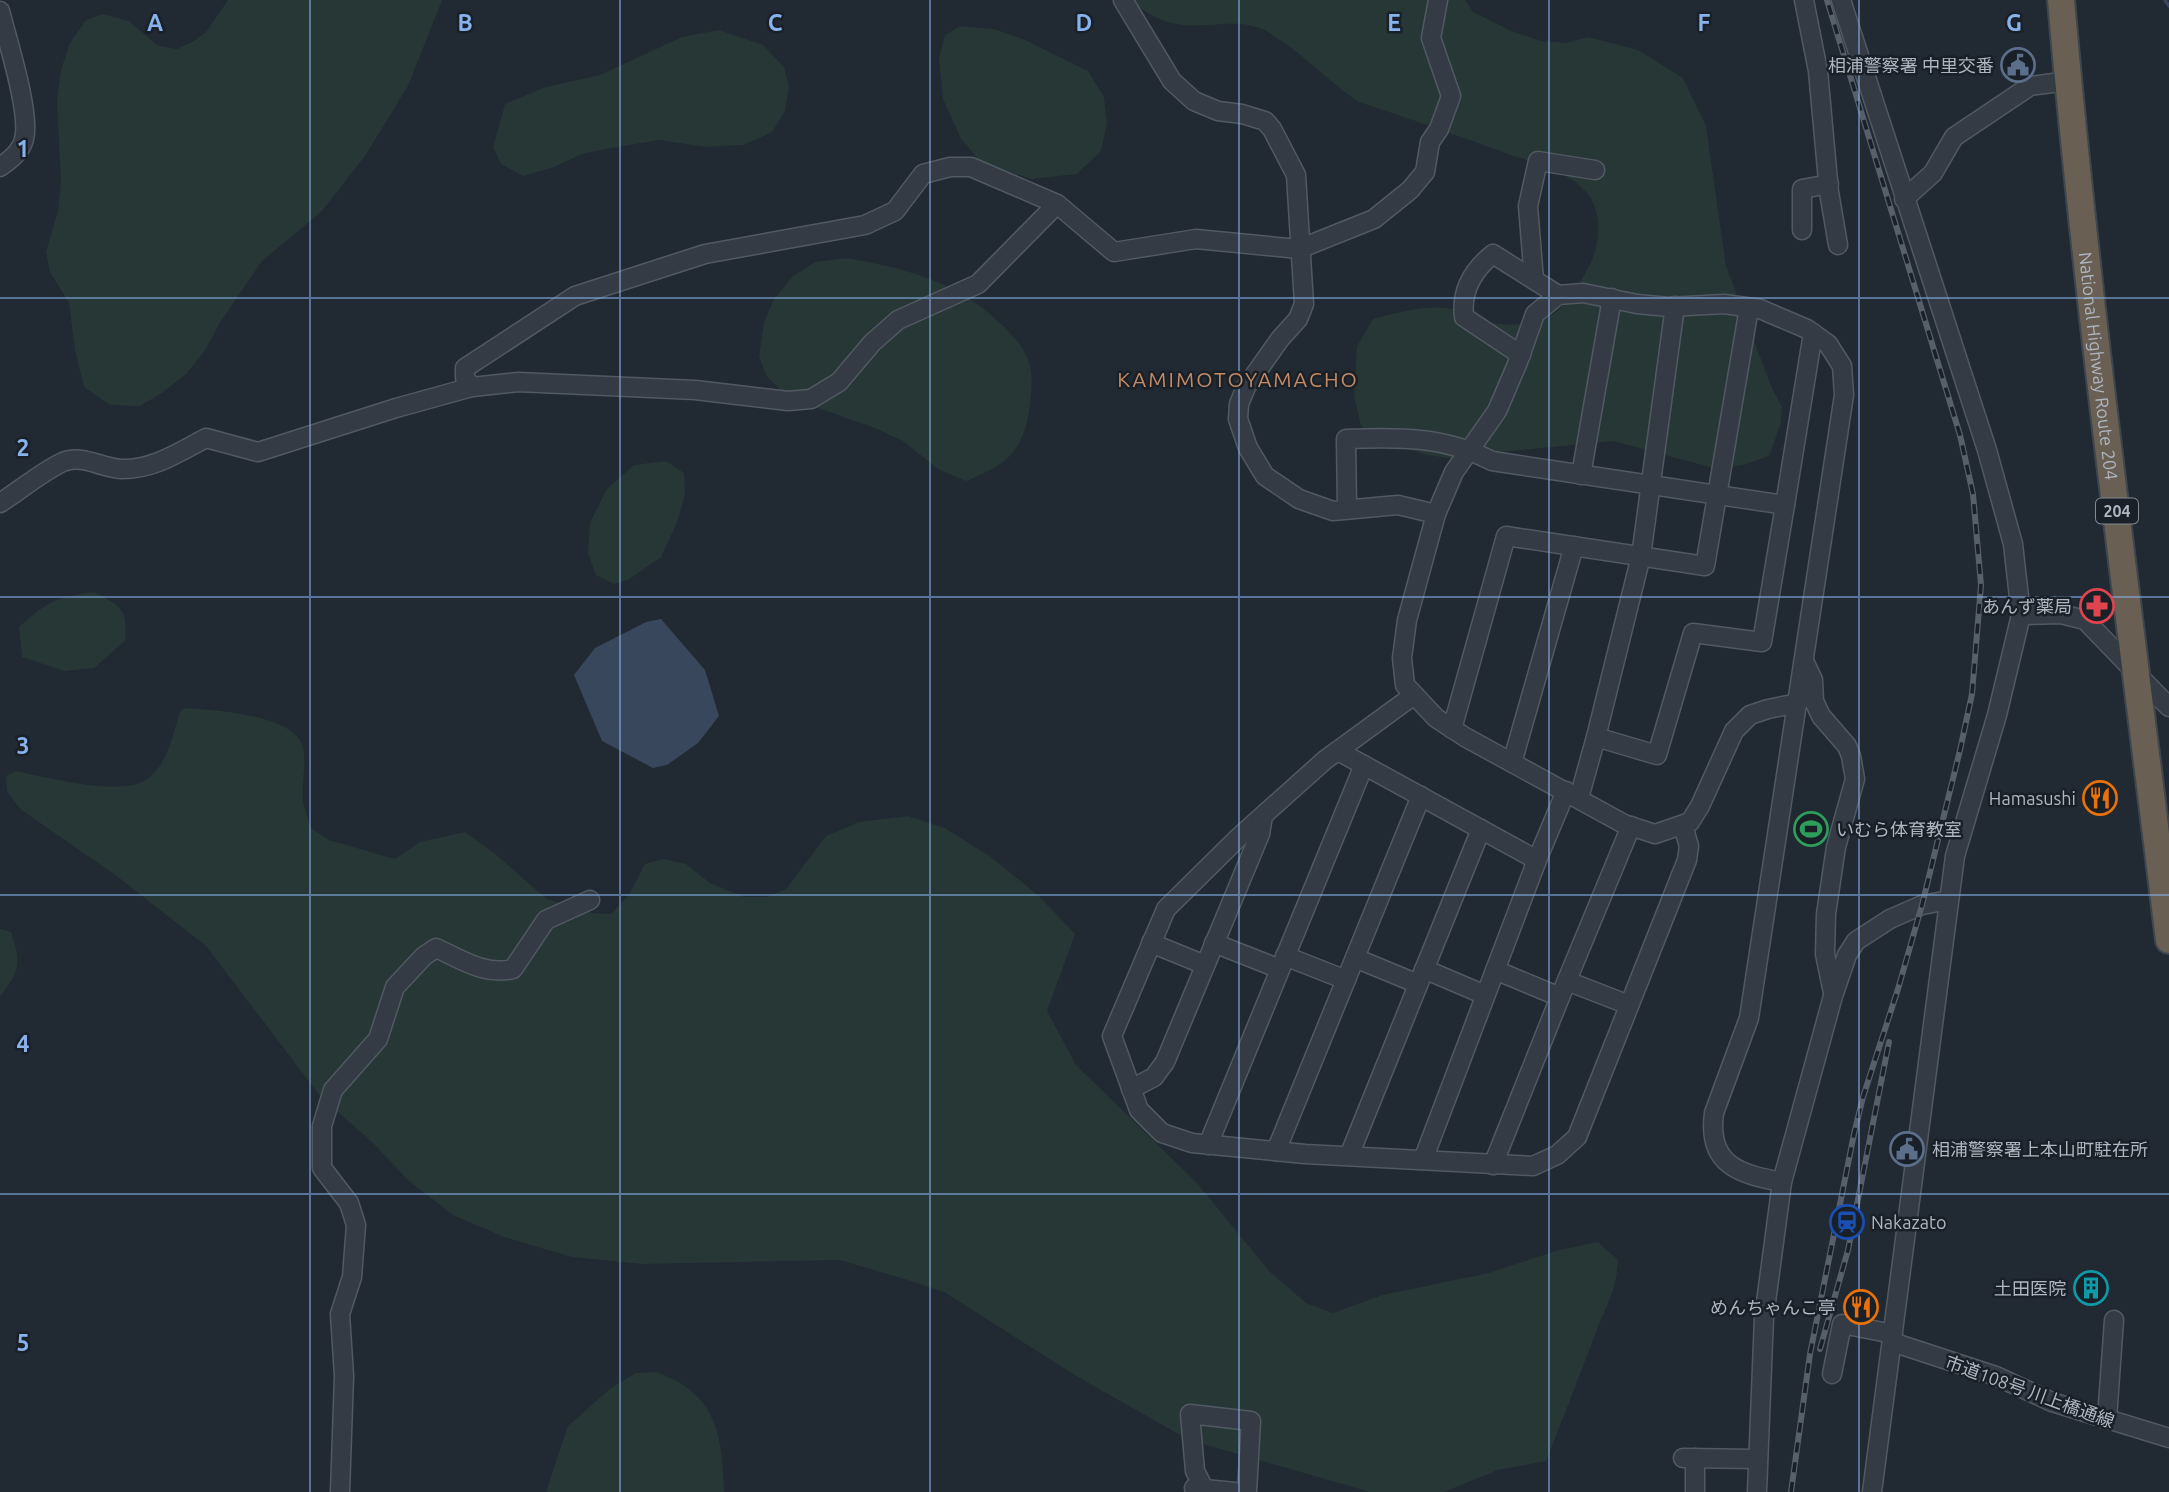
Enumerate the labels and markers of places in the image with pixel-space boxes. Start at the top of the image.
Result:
public building icon: 相浦警察署 中里交番 [1999,46,2037,84]
place label: 相浦警察署 中里交番 [1828,55,1994,75]
pharmacy icon: あんず薬局 [2078,587,2116,625]
place label: あんず薬局 [1982,596,2072,616]
restaurant icon: Hamasushi [2081,779,2119,817]
place label: Hamasushi [1989,788,2076,808]
sports icon: いむら体育教室 [1792,810,1830,848]
place label: いむら体育教室 [1836,819,1962,839]
public building icon: 相浦警察署上本山町駐在所 [1888,1130,1926,1168]
place label: 相浦警察署上本山町駐在所 [1932,1139,2148,1159]
station icon: Nakazato [1828,1203,1866,1241]
place label: Nakazato [1871,1212,1947,1232]
building icon: 土田医院 [2072,1269,2110,1307]
place label: 土田医院 [1994,1278,2066,1298]
restaurant icon: めんちゃんこ亭 [1842,1288,1880,1326]
place label: めんちゃんこ亭 [1710,1297,1836,1317]

